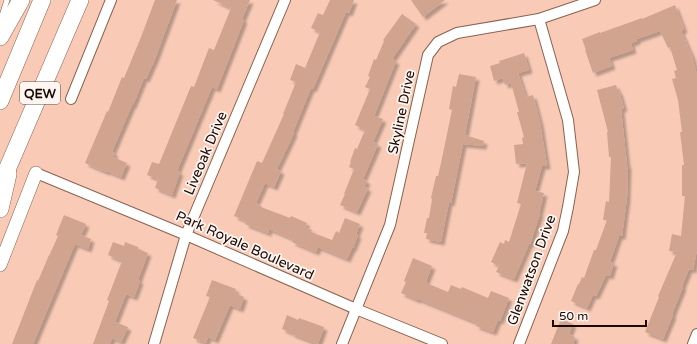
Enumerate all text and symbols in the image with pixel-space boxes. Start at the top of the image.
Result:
street label: Skyline Drive [384,69,419,156]
road number: QEW [20,82,60,104]
street label: Liveoak Drive [180,109,231,197]
street label: Park Royale Boulevard [173,207,317,284]
street label: Glenwatson Drive [504,213,559,328]
scale bar [553,302,646,328]
text: 50 m [559,309,588,323]

